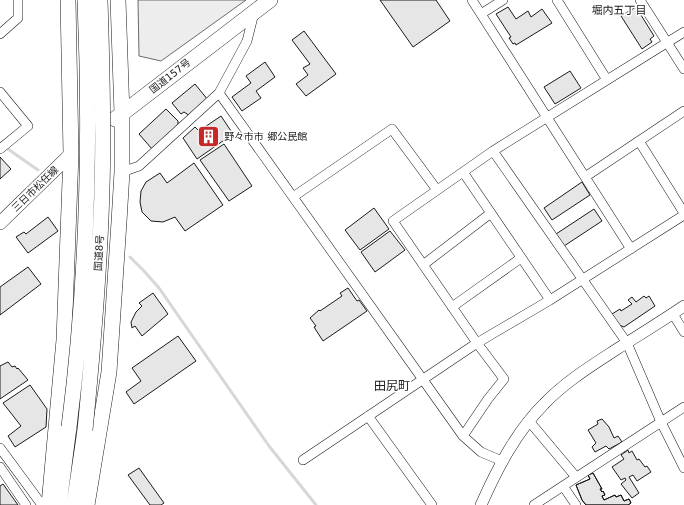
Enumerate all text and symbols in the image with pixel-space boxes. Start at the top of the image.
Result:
district label: 堀内五丁目 [592,4,647,17]
street label: 国道157号 [147,57,193,95]
building icon: 野々市市 郷公民館 [195,123,221,149]
place label: 野々市市 郷公民館 [224,131,307,142]
street label: 三日市松任線 [10,164,60,214]
street label: 国道8号 [93,235,105,271]
district label: 田尻町 [374,379,410,393]

